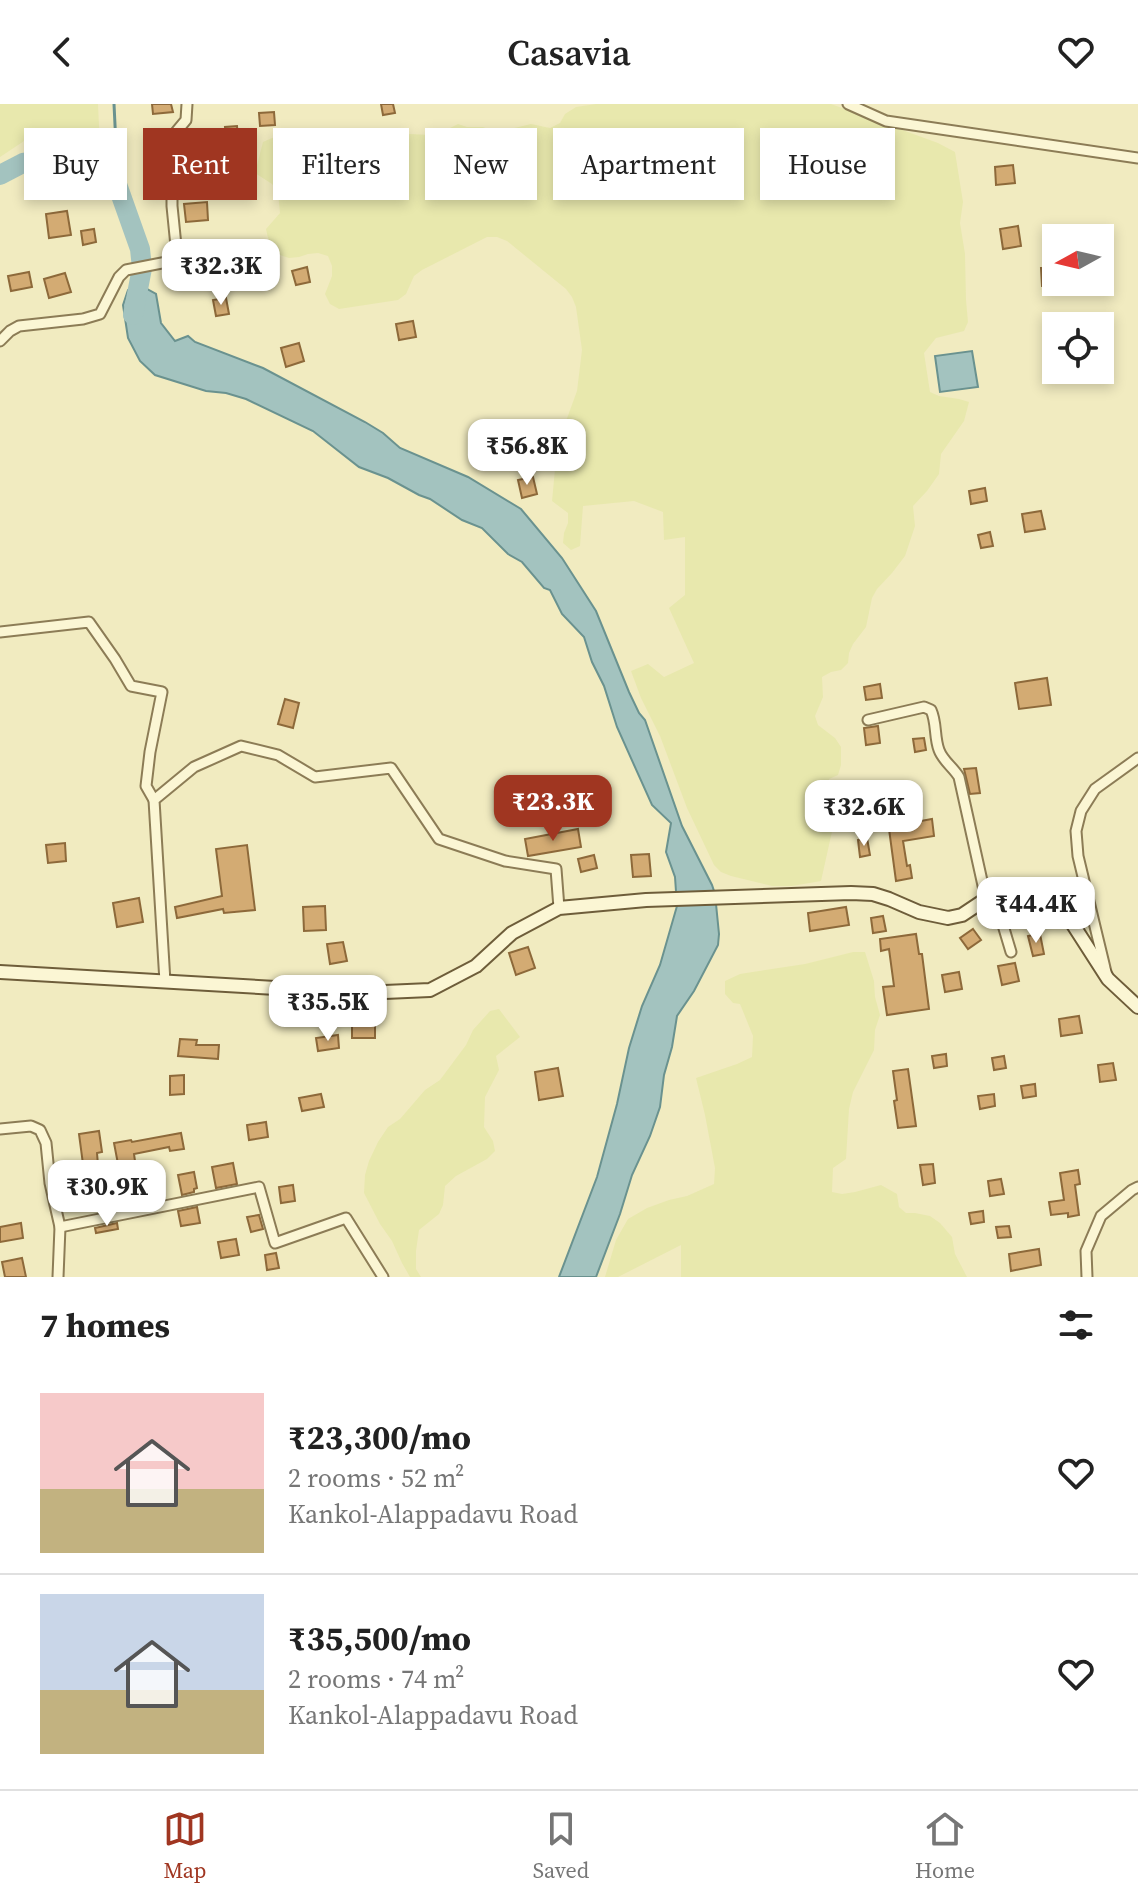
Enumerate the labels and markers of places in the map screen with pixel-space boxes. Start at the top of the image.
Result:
pin: ₹32.3K [156,239,286,307]
pin: ₹56.8K [462,419,592,487]
pin: ₹23.3K [488,775,618,843]
pin: ₹32.6K [799,780,929,848]
pin: ₹44.4K [971,877,1101,945]
pin: ₹35.5K [263,975,393,1043]
pin: ₹30.9K [42,1160,172,1228]

